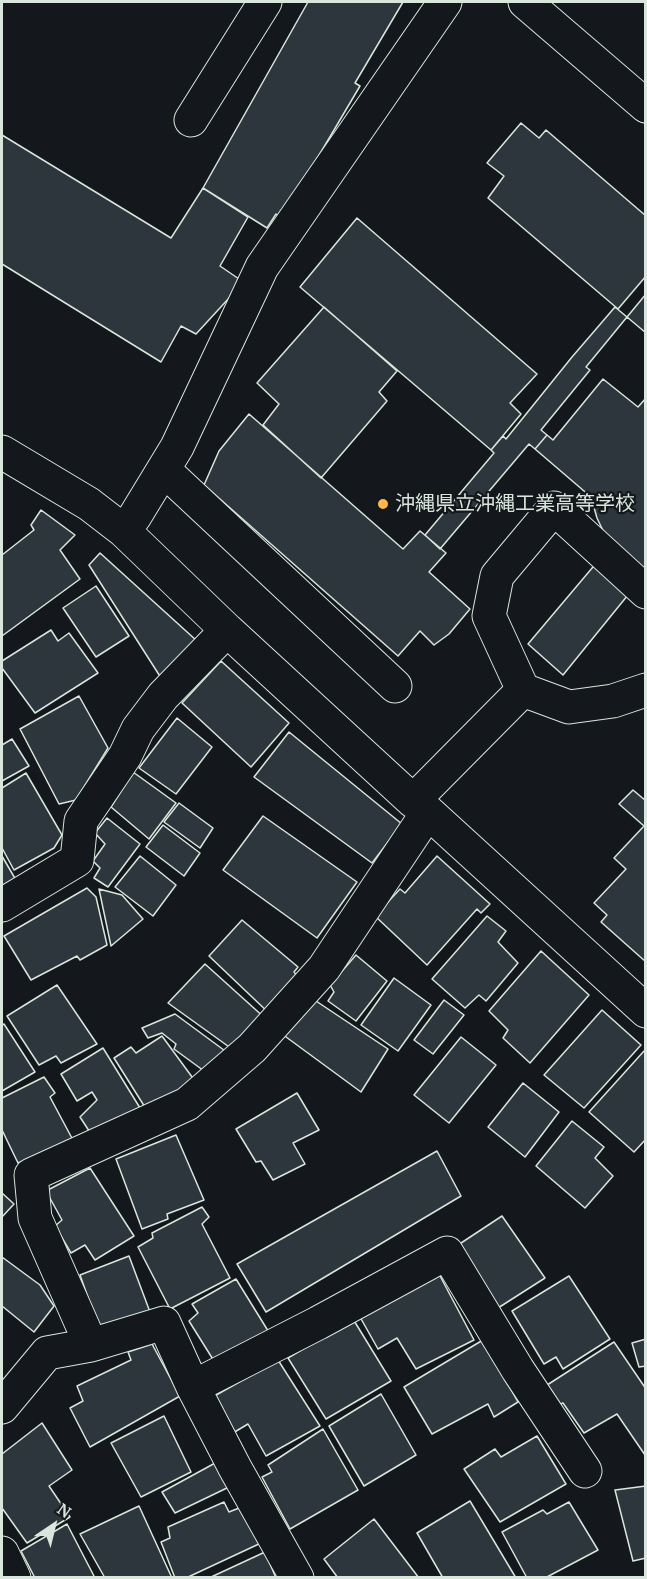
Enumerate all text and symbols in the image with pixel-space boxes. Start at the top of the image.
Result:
place label: 沖縄県立沖縄工業高等学校 [395,492,635,516]
marker: 沖縄県立沖縄工業高等学校 [376,497,390,511]
north arrow [24,1495,84,1555]
text: N [53,1498,76,1523]

